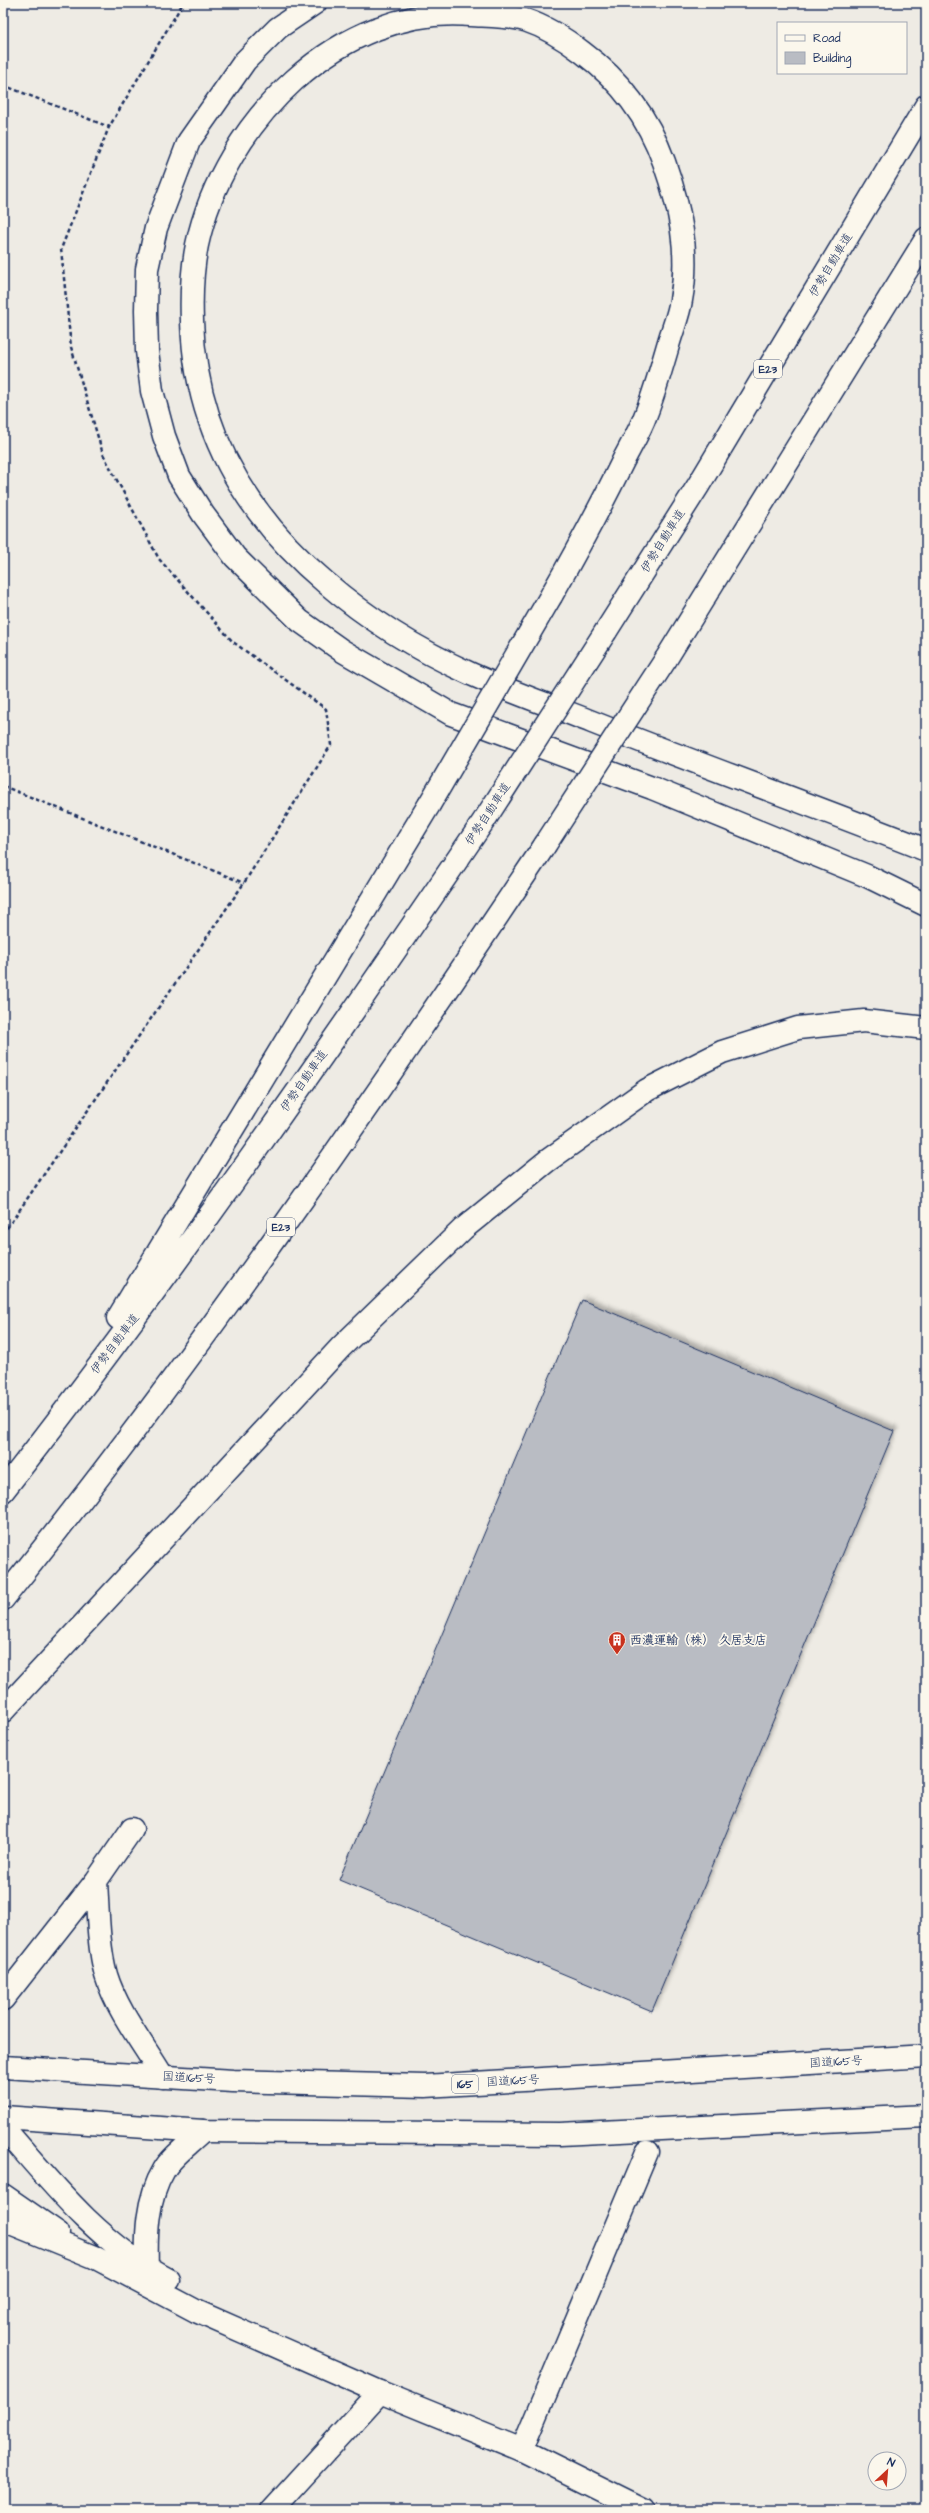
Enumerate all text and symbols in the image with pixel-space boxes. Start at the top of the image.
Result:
legend [777,22,907,74]
text: Road [813,30,841,47]
text: Building [813,50,851,68]
street label: 伊勢自動車道 [805,230,857,300]
road number: E23 [754,360,782,378]
street label: 伊勢自動車道 [637,506,689,576]
street label: 伊勢自動車道 [461,779,515,849]
street label: 伊勢自動車道 [276,1047,332,1115]
road number: E23 [267,1218,295,1236]
street label: 伊勢自動車道 [87,1310,143,1378]
building icon: 西濃運輸（株） 久居支店 [607,1630,627,1655]
place label: 西濃運輸（株） 久居支店 [630,1632,767,1649]
street label: 国道165号 [809,2052,863,2072]
street label: 国道165号 [162,2068,216,2088]
street label: 国道165号 [486,2071,540,2091]
road number: 165 [452,2075,478,2093]
north arrow [867,2451,907,2491]
text: N [885,2454,898,2471]

